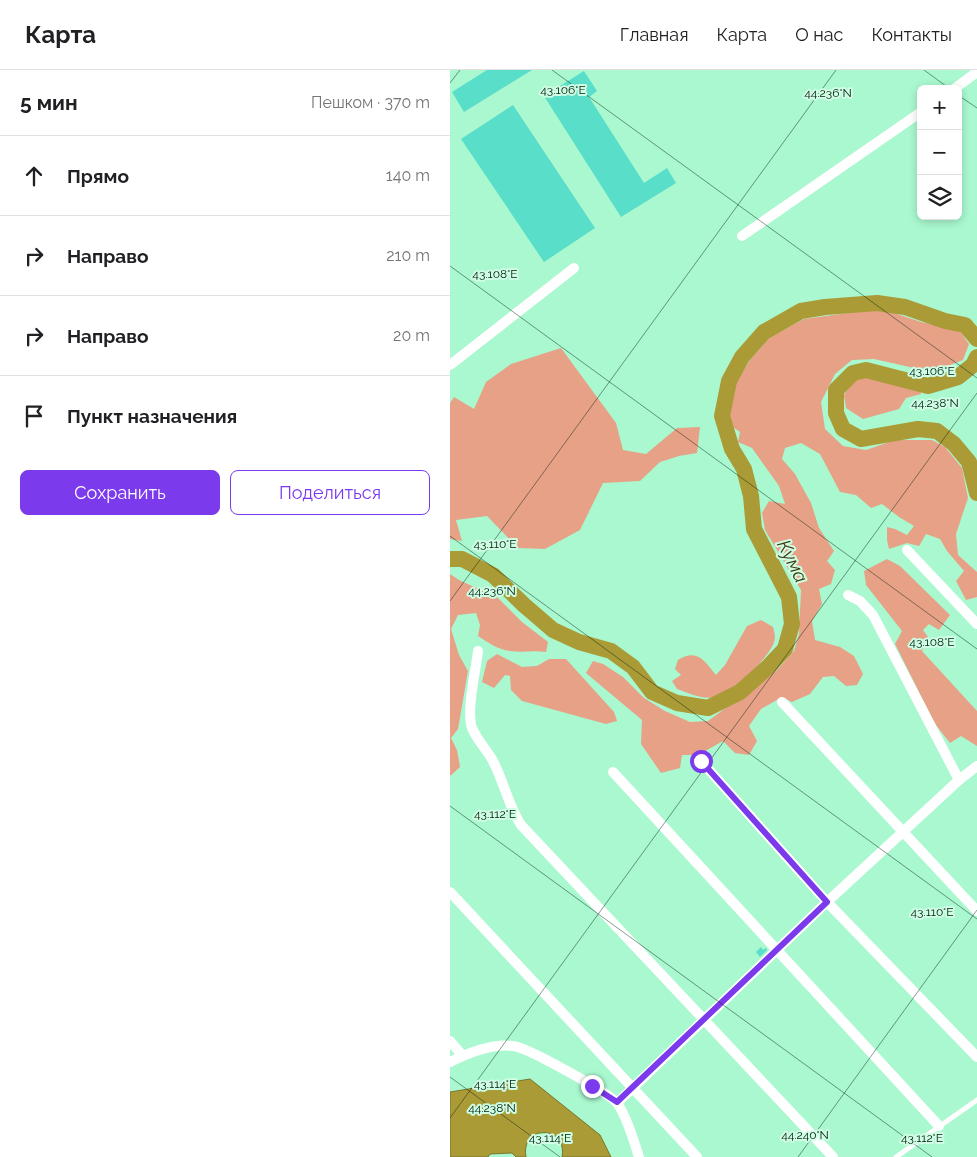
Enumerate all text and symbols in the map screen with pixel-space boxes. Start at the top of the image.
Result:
text: Карта [25,20,96,49]
text: Главная [620,24,688,45]
text: Карта [716,24,767,45]
text: О нас [795,24,843,45]
text: Контакты [871,24,952,45]
text: 43.106°E [540,83,586,97]
map controls [917,85,962,220]
button: + [917,85,962,130]
text: 44.236°N [804,86,852,100]
text: 5 мин [20,90,78,115]
text: Пешком · 370 m [311,93,430,112]
button: − [917,130,962,175]
icon: ahead [20,162,48,190]
text: Прямо [67,165,129,187]
text: 140 m [386,166,430,185]
button: layers [917,175,962,220]
icon: right [20,242,48,270]
text: Направо [67,245,148,267]
text: 210 m [386,246,430,265]
text: 43.108°E [472,267,518,281]
icon: right [20,322,48,350]
text: Направо [67,325,148,347]
text: 20 m [393,326,430,345]
text: 43.106°E [909,364,955,378]
text: 44.238°N [911,396,959,410]
icon: arrive [20,402,48,430]
text: Пункт назначения [67,405,237,427]
button: Сохранить [20,470,220,515]
button: Поделиться [230,470,430,515]
water label: Кума [773,536,813,586]
text: 43.110°E [473,537,517,551]
text: 44.236°N [468,584,516,598]
text: 43.108°E [909,635,955,649]
route start [690,750,713,773]
text: 43.112°E [474,807,516,821]
text: 43.110°E [910,905,954,919]
route end [581,1075,604,1098]
text: 43.114°E [474,1077,516,1091]
text: 44.238°N [468,1101,516,1115]
text: 44.240°N [781,1128,829,1142]
text: 43.114°E [529,1131,571,1145]
text: 43.112°E [901,1131,943,1145]

